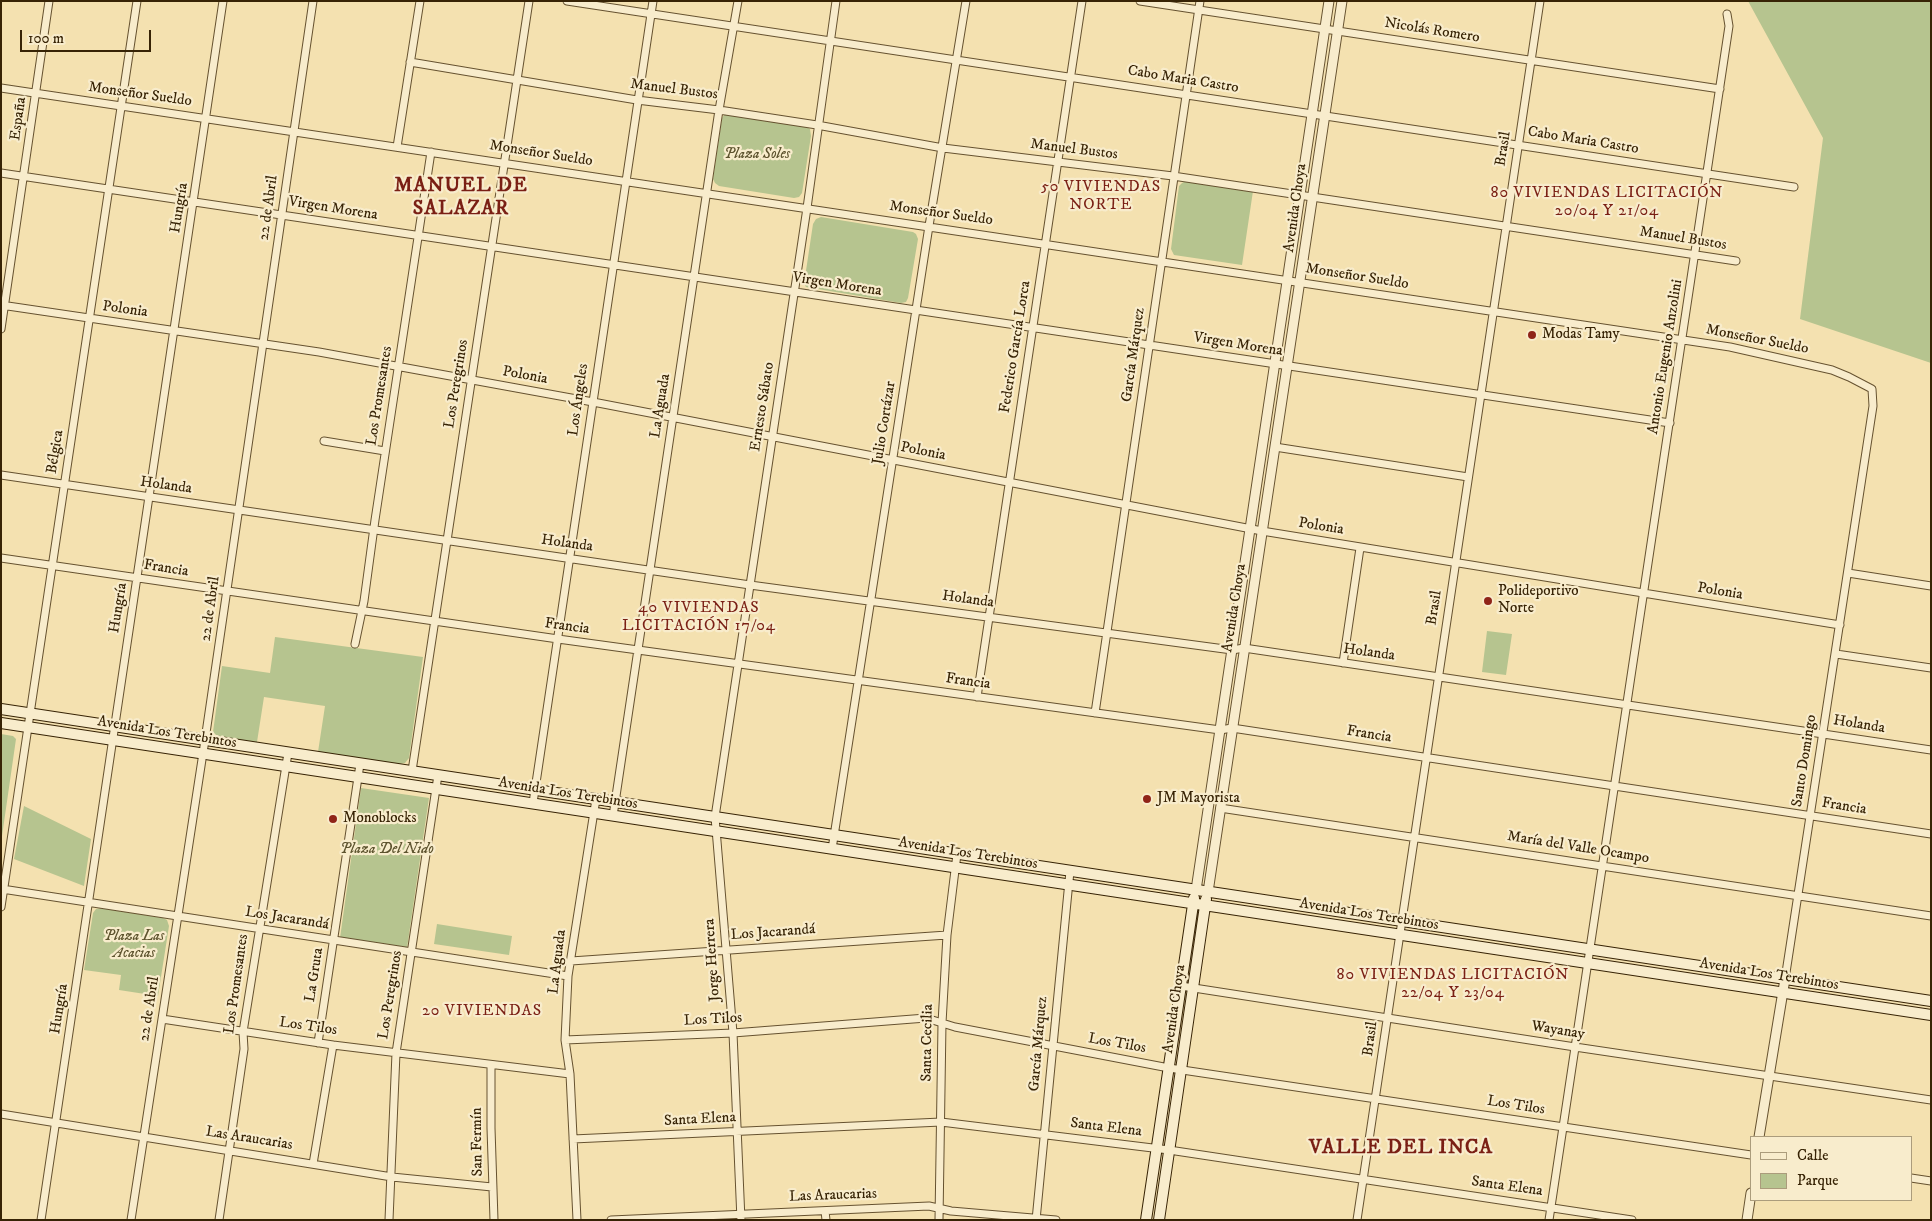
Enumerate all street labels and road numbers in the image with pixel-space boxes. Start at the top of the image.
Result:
street label: Nicolás Romero [1383,15,1481,47]
street label: Cabo Maria Castro [1126,62,1240,98]
street label: Manuel Bustos [629,76,719,104]
street label: Monseñor Sueldo [87,79,193,111]
street label: España [7,96,31,142]
street label: Cabo Maria Castro [1526,123,1640,159]
street label: Brasil [1492,130,1516,168]
street label: Manuel Bustos [1029,136,1119,164]
street label: Monseñor Sueldo [488,137,594,171]
street label: Avenida Choya [1281,162,1311,254]
street label: 22 de Abril [256,174,282,242]
street label: Hungría [167,182,193,234]
street label: Virgen Morena [287,193,379,225]
street label: Monseñor Sueldo [888,198,994,230]
street label: Manuel Bustos [1638,223,1728,255]
street label: Monseñor Sueldo [1304,260,1410,294]
street label: Virgen Morena [791,269,883,301]
street label: Antonio Eugenio Anzolini [1645,278,1687,436]
street label: Federico García Lorca [997,279,1035,415]
street label: Polonia [101,298,149,322]
street label: García Márquez [1118,307,1150,403]
street label: Monseñor Sueldo [1704,321,1810,359]
street label: Virgen Morena [1192,329,1284,361]
street label: Los Peregrinos [441,338,473,430]
street label: Los Promesantes [363,345,397,447]
street label: Ernesto Sábato [747,361,779,453]
street label: Polonia [501,363,549,389]
street label: Los Ángeles [565,363,593,437]
street label: La Aguada [647,373,675,439]
street label: Julio Cortázar [870,380,900,466]
street label: Bélgica [44,429,68,475]
street label: Polonia [899,439,947,465]
street label: Holanda [139,473,193,499]
street label: Polonia [1297,515,1345,539]
street label: Holanda [540,531,594,557]
street label: Francia [142,557,190,581]
street label: Avenida Choya [1219,562,1251,654]
street label: 22 de Abril [198,575,224,643]
street label: Polonia [1696,580,1744,604]
street label: Hungría [106,582,132,634]
street label: Holanda [941,587,995,613]
street label: Brasil [1423,589,1447,627]
street label: Francia [544,615,590,639]
street label: Holanda [1342,640,1396,666]
street label: Francia [945,670,991,694]
street label: Holanda [1832,712,1886,738]
street label: Avenida Los Terebintos [96,713,238,753]
street label: Santo Domingo [1789,713,1821,809]
street label: Francia [1345,723,1393,747]
street label: Avenida Los Terebintos [497,774,639,814]
street label: Francia [1820,795,1868,819]
street label: María del Valle Ocampo [1506,828,1650,868]
street label: Avenida Los Terebintos [897,834,1039,874]
street label: Avenida Los Terebintos [1298,895,1440,935]
street label: Los Jacarandá [244,903,330,935]
street label: Jorge Herrera [701,918,725,1002]
street label: Los Jacarandá [730,921,816,945]
street label: La Aguada [545,929,571,995]
street label: Los Promesantes [221,933,253,1035]
street label: La Gruta [302,946,328,1004]
street label: Los Peregrinos [375,949,407,1041]
street label: Avenida Los Terebintos [1698,955,1840,995]
street label: Avenida Choya [1160,963,1190,1055]
street label: 22 de Abril [136,975,164,1043]
street label: Hungría [47,983,73,1035]
street label: García Márquez [1026,996,1052,1092]
street label: Santa Cecilia [918,1004,938,1082]
street label: Los Tilos [683,1009,743,1031]
street label: Los Tilos [278,1014,338,1040]
street label: Wayanay [1530,1018,1586,1044]
street label: Brasil [1360,1021,1382,1057]
street label: Los Tilos [1087,1030,1147,1058]
street label: Los Tilos [1486,1093,1546,1119]
street label: San Fermín [468,1107,488,1177]
street label: Santa Elena [664,1109,736,1131]
street label: Santa Elena [1069,1115,1143,1141]
street label: Las Araucarias [204,1123,294,1155]
street label: Santa Elena [1470,1173,1544,1201]
street label: Las Araucarias [789,1185,877,1207]

